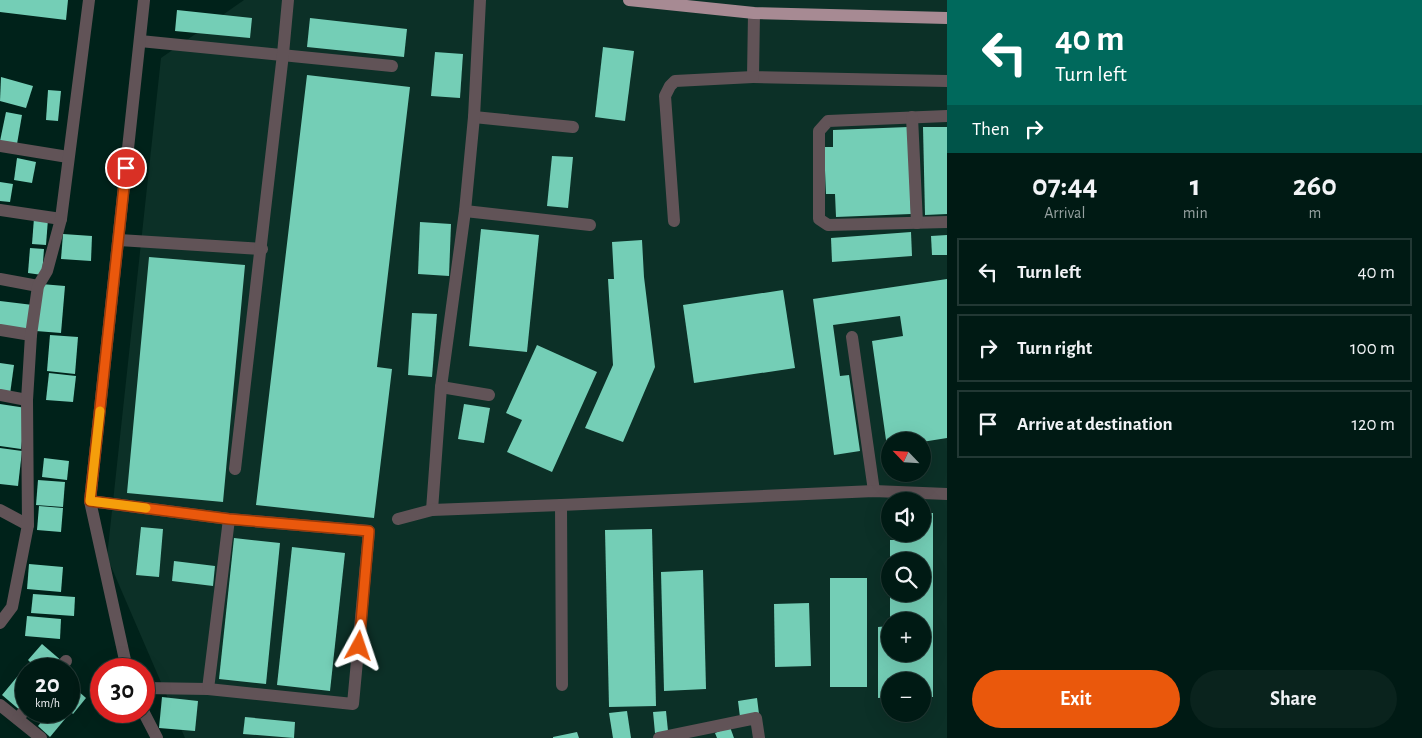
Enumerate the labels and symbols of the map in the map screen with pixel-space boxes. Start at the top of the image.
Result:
pin [105,147,147,189]
north arrow [881,432,931,482]
position arrow [332,619,384,671]
speed limit sign: 30 [90,658,155,723]

